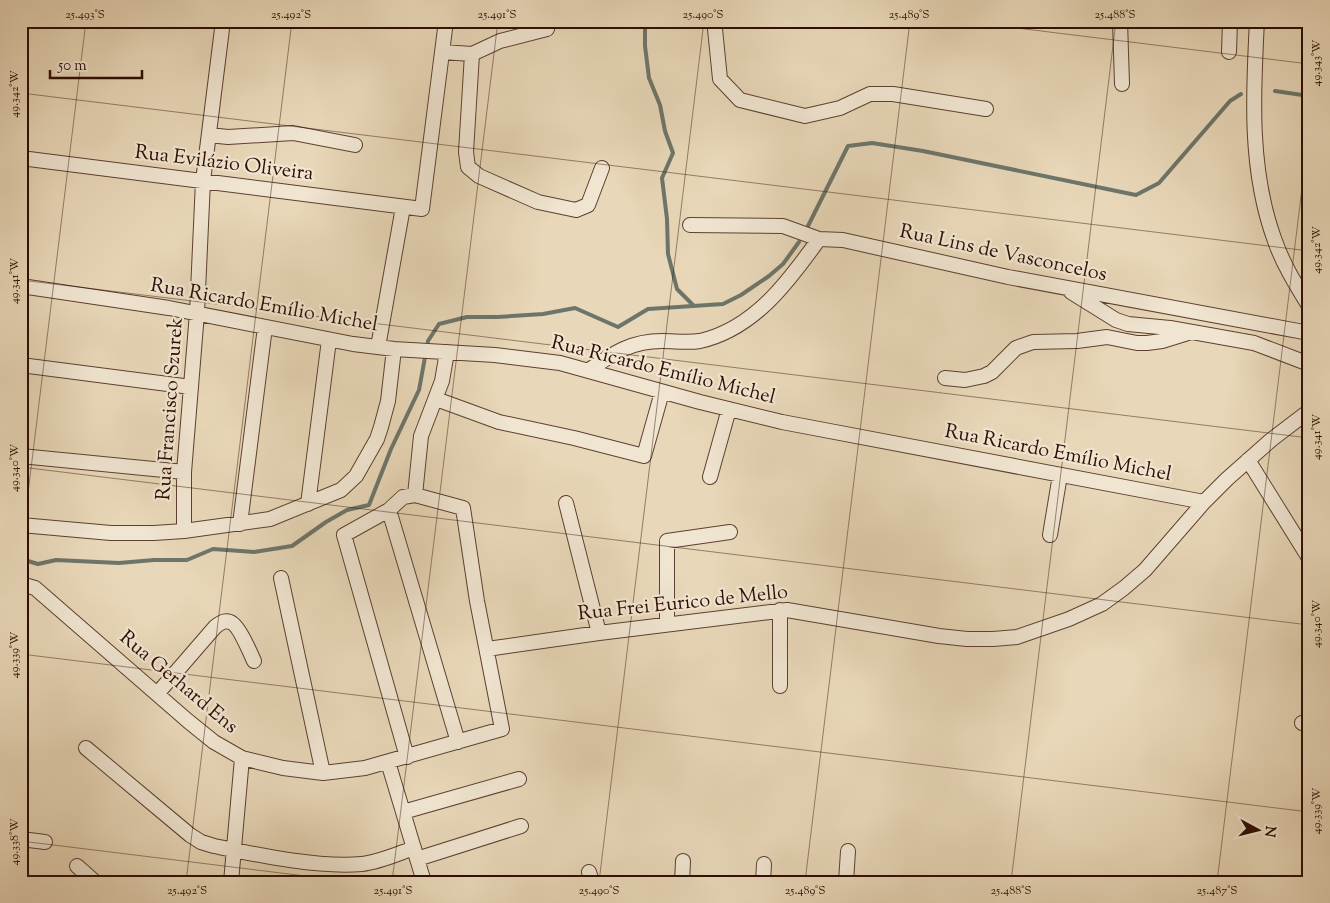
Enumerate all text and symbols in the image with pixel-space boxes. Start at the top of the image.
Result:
text: 25.493°S [65,6,105,24]
text: 25.492°S [271,6,311,24]
text: 25.491°S [478,6,516,24]
text: 25.490°S [683,6,723,24]
text: 25.489°S [889,6,929,24]
text: 25.488°S [1094,6,1136,24]
text: 49.343°W [1308,39,1326,86]
scale bar [50,48,142,80]
text: 50 m [57,56,87,77]
text: 49.342°W [6,70,24,118]
street label: Rua Evilázio Oliveira [133,139,315,189]
street label: Rua Lins de Vasconcelos [897,218,1109,290]
text: 49.342°W [1308,226,1326,274]
text: 49.341°W [6,257,24,304]
street label: Rua Ricardo Emílio Michel [148,272,380,340]
street label: Rua Francisco Szurek [150,316,192,501]
street label: Rua Ricardo Emílio Michel [548,329,779,413]
text: 49.341°W [1308,413,1326,460]
street label: Rua Ricardo Emílio Michel [942,418,1174,490]
text: 49.340°W [6,443,24,492]
street label: Rua Frei Eurico de Mello [577,579,790,629]
text: 49.340°W [1308,599,1326,648]
street label: Rua Gerhard Ens [112,625,244,742]
text: 49.339°W [6,631,24,678]
text: 49.339°W [1308,787,1326,834]
north arrow [1232,806,1282,856]
text: 49.338°W [6,818,24,865]
text: N [1258,825,1280,838]
text: 25.492°S [167,882,207,900]
text: 25.491°S [374,882,412,900]
text: 25.490°S [579,882,619,900]
text: 25.489°S [785,882,825,900]
text: 25.488°S [990,882,1032,900]
text: 25.487°S [1196,882,1238,900]

